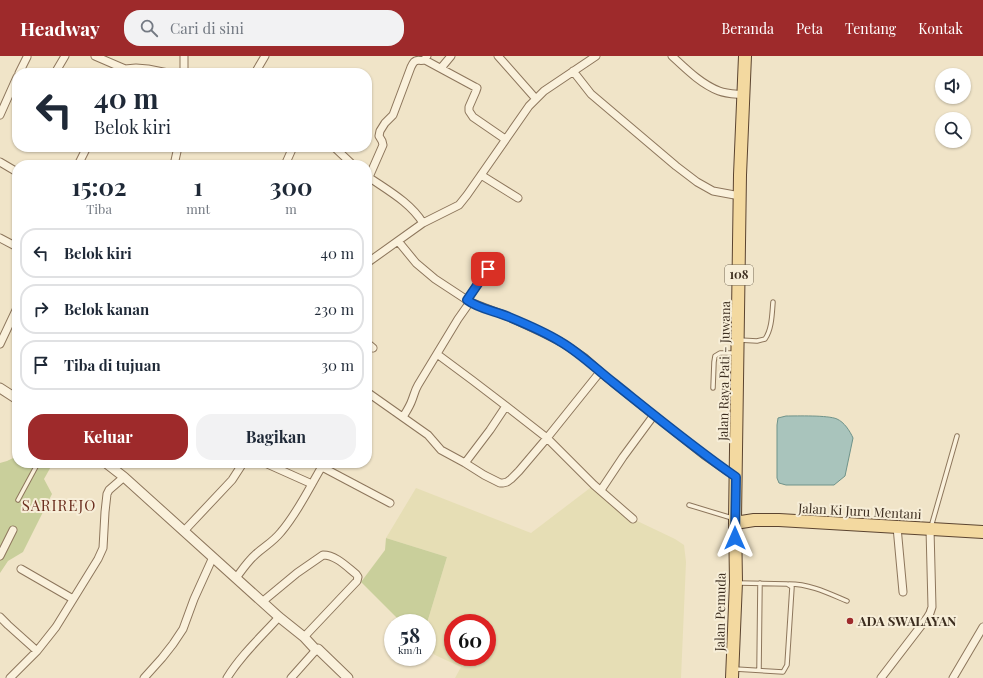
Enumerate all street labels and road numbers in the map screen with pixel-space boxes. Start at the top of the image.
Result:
road number: 108 [725,265,753,285]
street label: Jalan Raya Pati - Juwana [714,300,733,442]
street label: Jalan Ki Juru Mentani [797,499,922,522]
street label: Jalan Pemuda [710,572,729,653]

